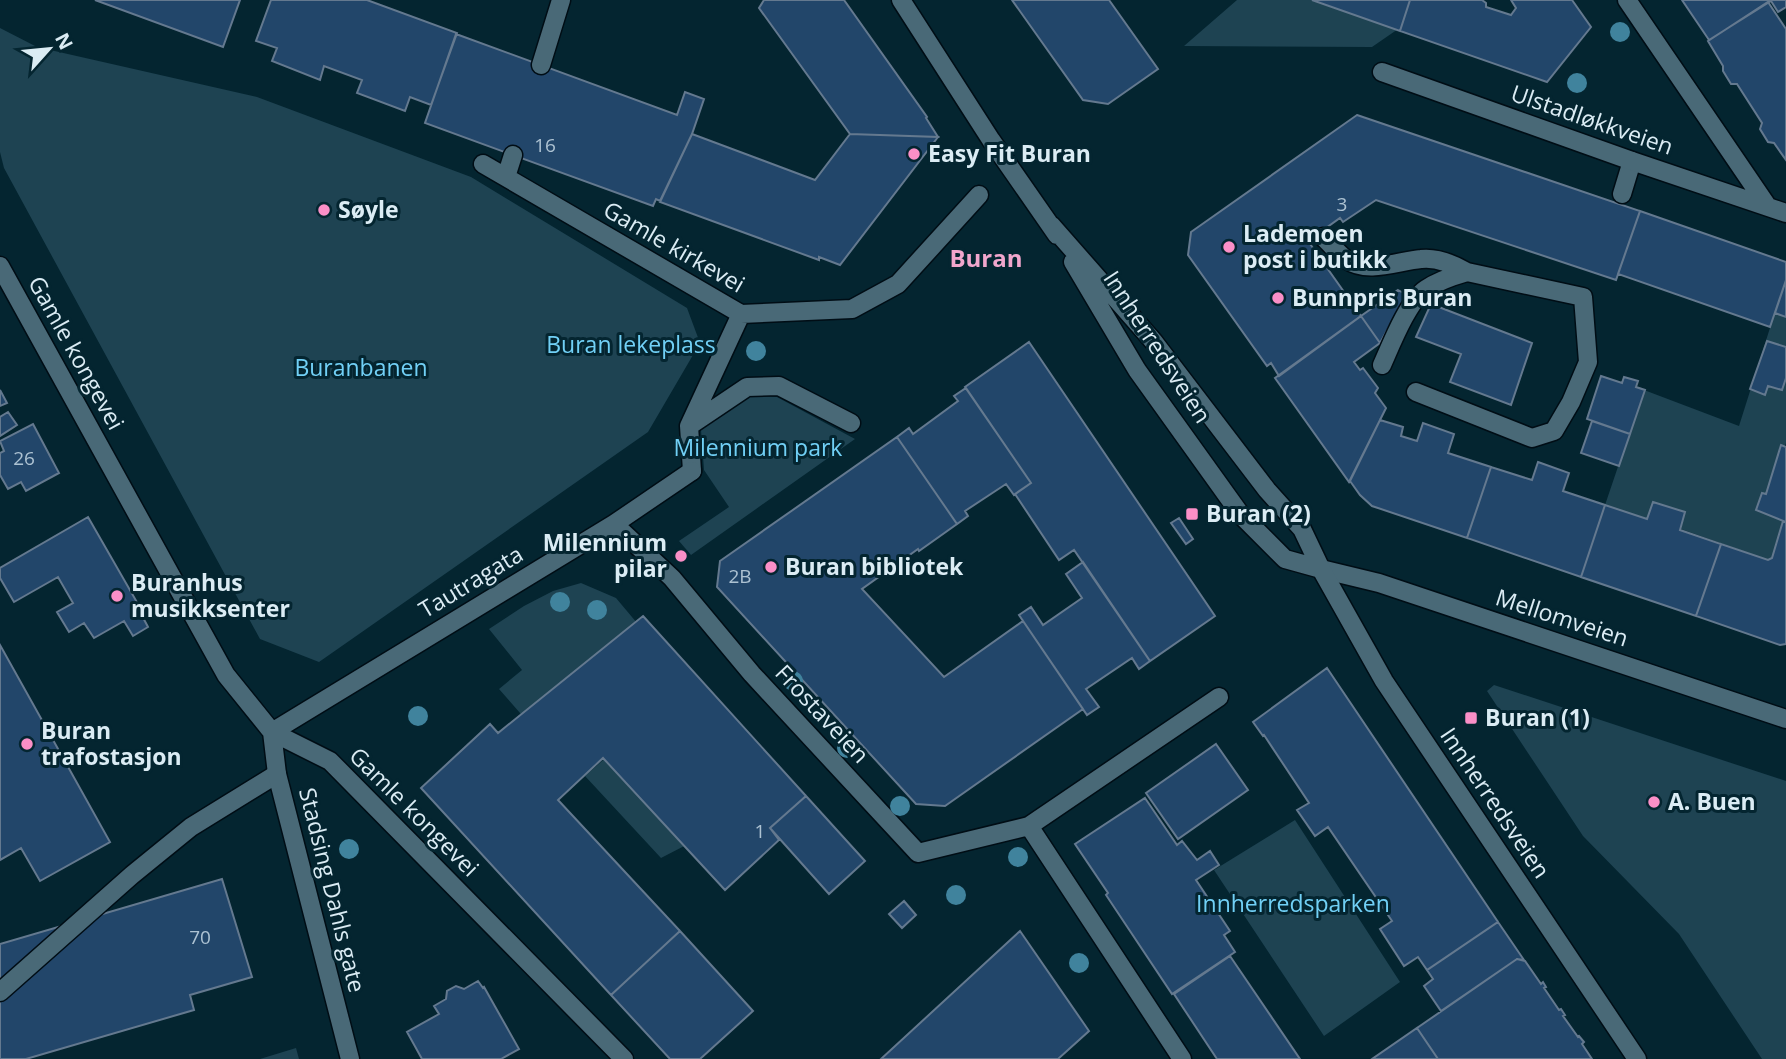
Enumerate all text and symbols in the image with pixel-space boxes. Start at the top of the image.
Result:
north arrow [14,14,84,84]
text: N [49,28,79,54]
street label: Ulstadløkkveien [1507,76,1678,162]
house number: 16 [534,132,556,158]
place label: Easy Fit Buran [928,137,1091,169]
marker: Easy Fit Buran [906,146,922,162]
house number: 3 [1337,191,1347,217]
place label: Søyle [338,193,399,225]
street label: Gamle kirkevei [598,193,751,299]
marker: Søyle [316,202,332,218]
place label: Lademoen post i butikk [1243,217,1388,275]
marker: Lademoen post i butikk [1221,239,1237,255]
district label: Buran [949,241,1023,274]
street label: Innherredsveien [1097,264,1219,429]
street label: Gamle kongevei [21,270,132,435]
place label: Bunnpris Buran [1292,281,1472,313]
marker: Bunnpris Buran [1270,290,1286,306]
park label: Buran lekeplass [546,328,716,360]
park label: Buranbanen [294,351,428,383]
park label: Milennium park [674,431,842,463]
house number: 26 [13,445,35,471]
place label: Buran (2) [1206,497,1311,529]
marker: Buran (2) [1184,506,1200,522]
place label: Milennium pilar [543,526,667,584]
street label: Tautragata [412,538,529,625]
marker: Milennium pilar [673,548,689,564]
place label: Buran bibliotek [785,550,964,582]
marker: Buran bibliotek [763,559,779,575]
house number: 2B [728,563,752,589]
place label: Buranhus musikksenter [131,566,290,624]
street label: Mellomveien [1492,581,1633,654]
marker: Buranhus musikksenter [109,588,125,604]
street label: Frostaveien [769,657,877,770]
place label: Buran (1) [1485,701,1590,733]
marker: Buran (1) [1463,710,1479,726]
place label: Buran trafostasjon [41,714,182,772]
street label: Innherredsveien [1433,721,1558,884]
marker: Buran trafostasjon [19,736,35,752]
street label: Gamle kongevei [343,739,487,883]
street label: Stadsing Dahls gate [292,784,374,995]
place label: A. Buen [1668,785,1756,817]
marker: A. Buen [1646,794,1662,810]
house number: 1 [755,818,765,844]
park label: Innherredsparken [1196,887,1390,919]
house number: 70 [189,924,211,950]

